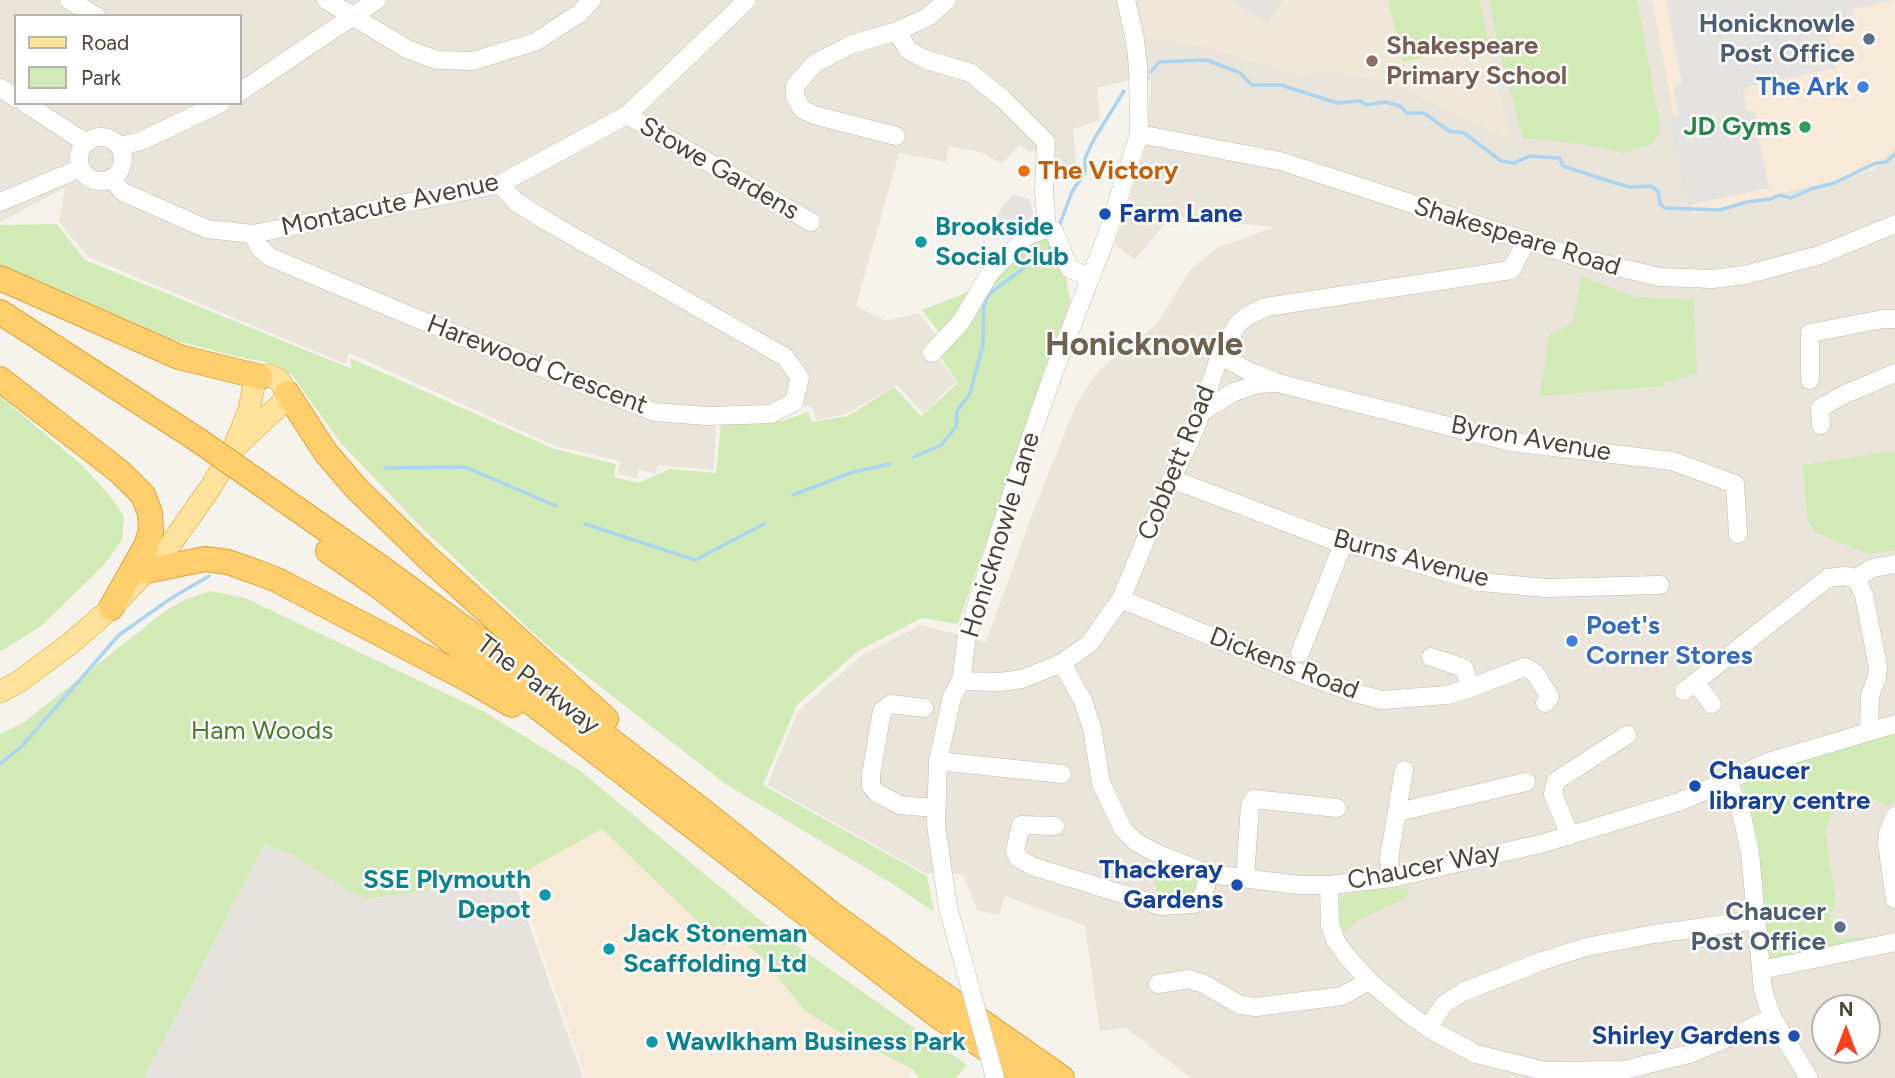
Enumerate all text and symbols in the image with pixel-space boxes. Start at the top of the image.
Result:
place label: Honicknowle Post Office [1699,8,1855,70]
legend [14,14,242,105]
text: Road [81,30,129,55]
place label: Shakespeare Primary School [1386,30,1567,92]
marker: Honicknowle Post Office [1861,31,1877,47]
marker: Shakespeare Primary School [1364,53,1380,69]
text: Park [81,65,121,90]
place label: The Ark [1756,71,1849,103]
marker: The Ark [1855,79,1871,95]
street label: Stowe Gardens [634,111,804,227]
place label: JD Gyms [1683,111,1791,143]
marker: JD Gyms [1797,119,1813,135]
place label: The Victory [1038,155,1179,187]
marker: The Victory [1016,163,1032,179]
street label: Montacute Avenue [278,167,502,243]
street label: Shakespeare Road [1410,191,1624,283]
place label: Farm Lane [1119,198,1243,230]
marker: Farm Lane [1097,206,1113,222]
place label: Brookside Social Club [935,211,1069,272]
marker: Brookside Social Club [913,234,929,250]
street label: Harewood Crescent [422,309,652,421]
district label: Honicknowle [1045,325,1243,365]
street label: Cobbett Road [1132,381,1222,545]
street label: Byron Avenue [1448,410,1614,468]
street label: Honicknowle Lane [955,428,1047,642]
street label: Burns Avenue [1330,523,1492,595]
place label: Poet's Corner Stores [1586,610,1753,672]
street label: Dickens Road [1205,621,1363,707]
street label: The Parkway [470,629,606,741]
marker: Poet's Corner Stores [1564,633,1580,649]
park label: Ham Woods [191,715,333,747]
place label: Chaucer library centre [1709,755,1871,816]
marker: Chaucer library centre [1687,778,1703,794]
street label: Chaucer Way [1345,837,1503,897]
place label: Thackeray Gardens [1099,854,1223,916]
place label: SSE Plymouth Depot [363,864,531,926]
marker: Thackeray Gardens [1229,877,1245,893]
marker: SSE Plymouth Depot [537,887,553,903]
place label: Chaucer Post Office [1690,896,1826,958]
place label: Jack Stoneman Scaffolding Ltd [623,918,807,979]
marker: Chaucer Post Office [1832,919,1848,935]
marker: Jack Stoneman Scaffolding Ltd [601,941,617,957]
north arrow [1811,994,1881,1064]
text: N [1839,998,1853,1021]
place label: Shirley Gardens [1592,1020,1780,1052]
place label: Wawlkham Business Park [666,1026,966,1058]
marker: Shirley Gardens [1786,1028,1802,1044]
marker: Wawlkham Business Park [644,1034,660,1050]

